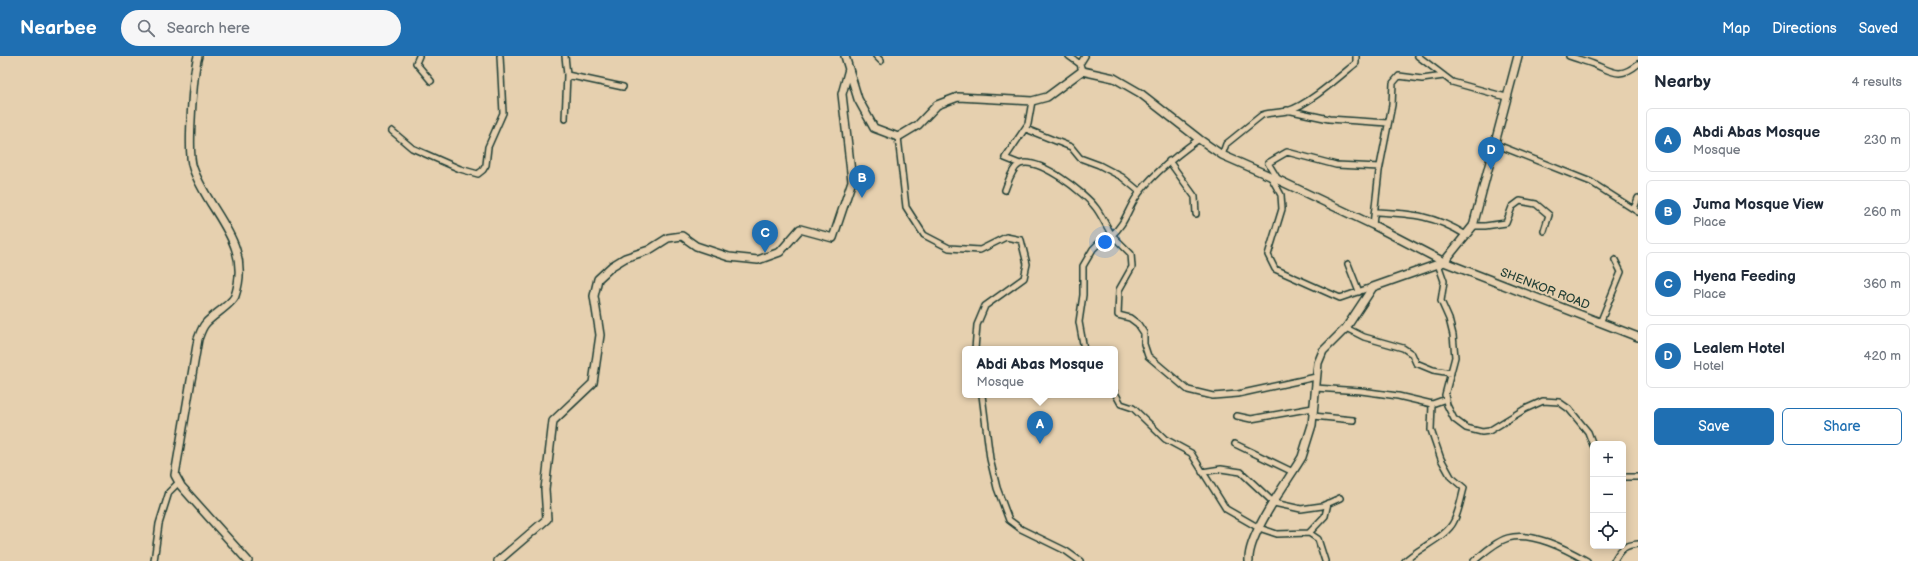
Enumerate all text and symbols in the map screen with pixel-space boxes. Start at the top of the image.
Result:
search box [121,10,401,46]
text: Nearbee [20,17,97,40]
icon: search [135,17,157,39]
text: Search here [167,19,250,38]
text: Map [1722,20,1750,37]
text: Directions [1772,20,1837,37]
text: Saved [1859,20,1898,37]
text: Nearby [1654,72,1711,92]
text: 4 results [1852,74,1902,90]
text: Abdi Abas Mosque [1693,123,1820,142]
text: A [1664,132,1672,148]
text: 230 m [1864,132,1901,148]
pin: D [1478,137,1504,170]
text: Mosque [1693,142,1741,158]
pin: B [849,165,875,198]
text: Juma Mosque View [1693,195,1824,214]
text: B [1663,204,1673,220]
text: 260 m [1863,204,1901,220]
text: Place [1693,214,1726,230]
pin: C [752,220,778,253]
your location [1095,232,1115,252]
street label: SHENKOR ROAD [1498,265,1592,313]
text: Hyena Feeding [1693,267,1796,286]
text: C [1663,276,1673,292]
text: 360 m [1863,276,1901,292]
text: Place [1693,286,1726,302]
text: Lealem Hotel [1693,339,1785,358]
popup [962,346,1118,398]
text: D [1663,348,1673,364]
text: 420 m [1863,348,1901,364]
text: Abdi Abas Mosque [976,355,1104,374]
text: Hotel [1693,358,1724,374]
text: Mosque [976,374,1024,390]
button: Save [1654,408,1774,445]
button: Share [1782,408,1902,445]
pin: A [1027,411,1053,444]
map controls [1590,441,1626,549]
button: + [1590,441,1626,477]
button: − [1590,477,1626,513]
button: locate [1590,513,1626,549]

